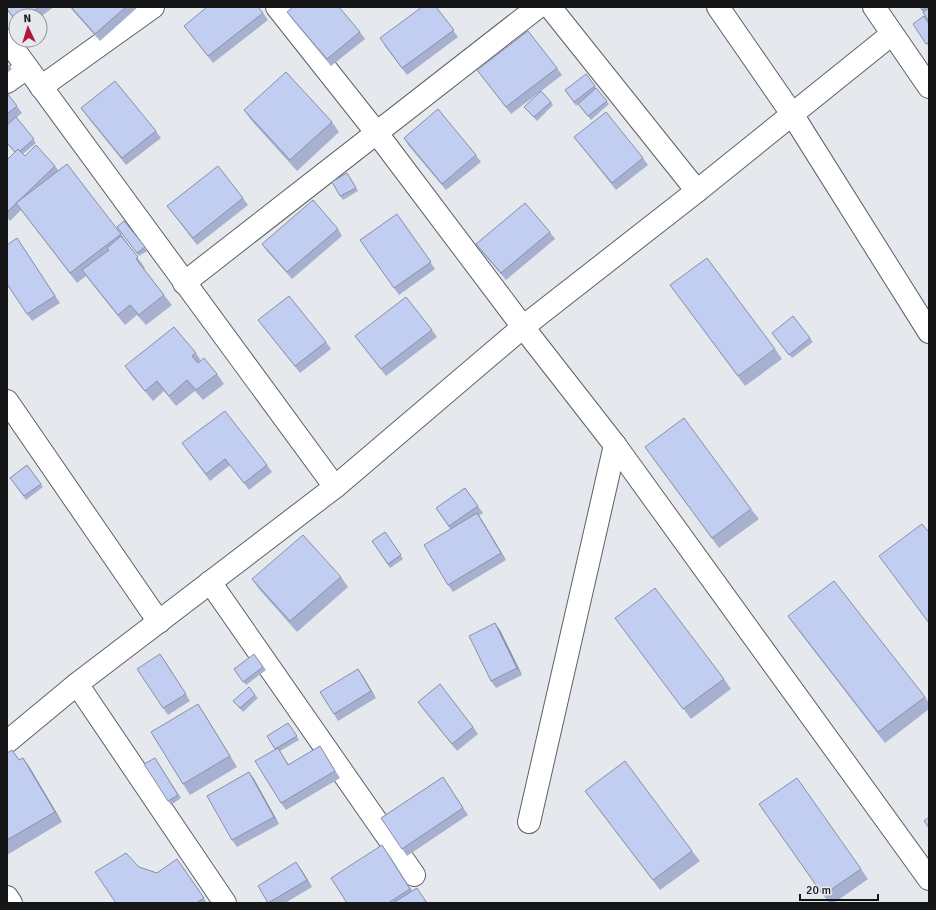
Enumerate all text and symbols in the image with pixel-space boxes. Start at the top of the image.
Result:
north arrow [8,8,48,48]
text: N [23,12,32,25]
scale bar [800,876,878,902]
text: 20 m [806,883,831,898]

